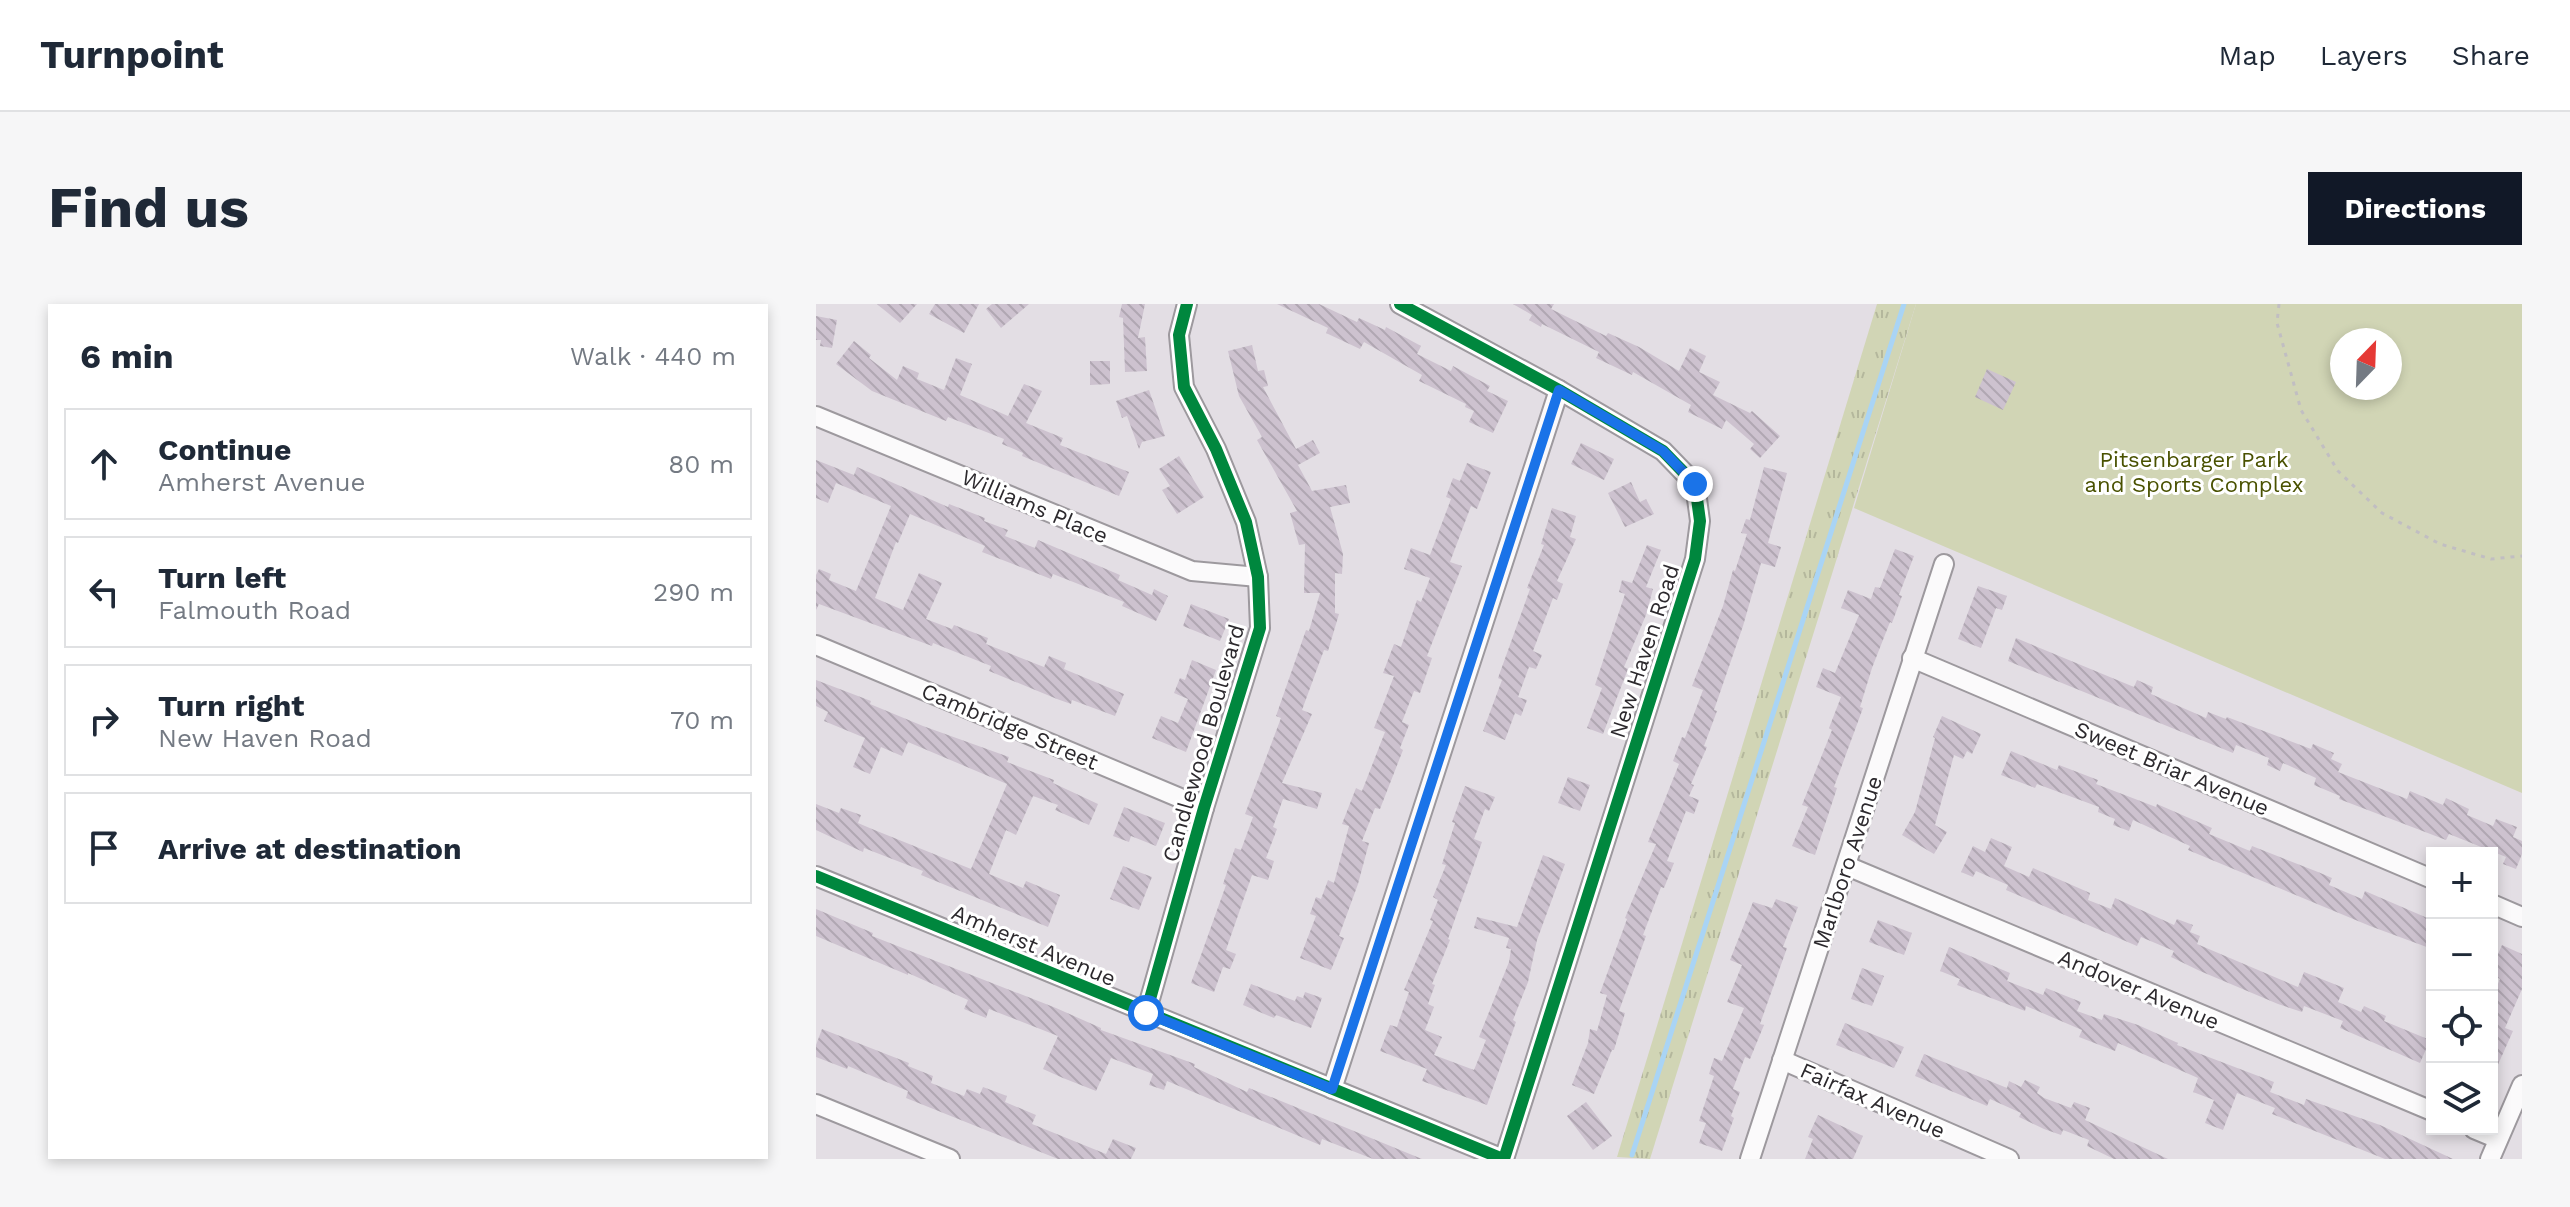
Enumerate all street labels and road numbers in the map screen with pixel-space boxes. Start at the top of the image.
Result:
street label: Williams Place [958,464,1112,549]
street label: New Haven Road [1605,561,1684,741]
street label: Candlewood Boulevard [1158,621,1249,865]
street label: Cambridge Street [918,678,1102,775]
street label: Sweet Briar Avenue [2071,716,2273,821]
street label: Marlboro Avenue [1808,773,1887,952]
street label: Amherst Avenue [948,900,1119,991]
street label: Andover Avenue [2055,944,2223,1035]
street label: Fairfax Avenue [1797,1057,1949,1144]

